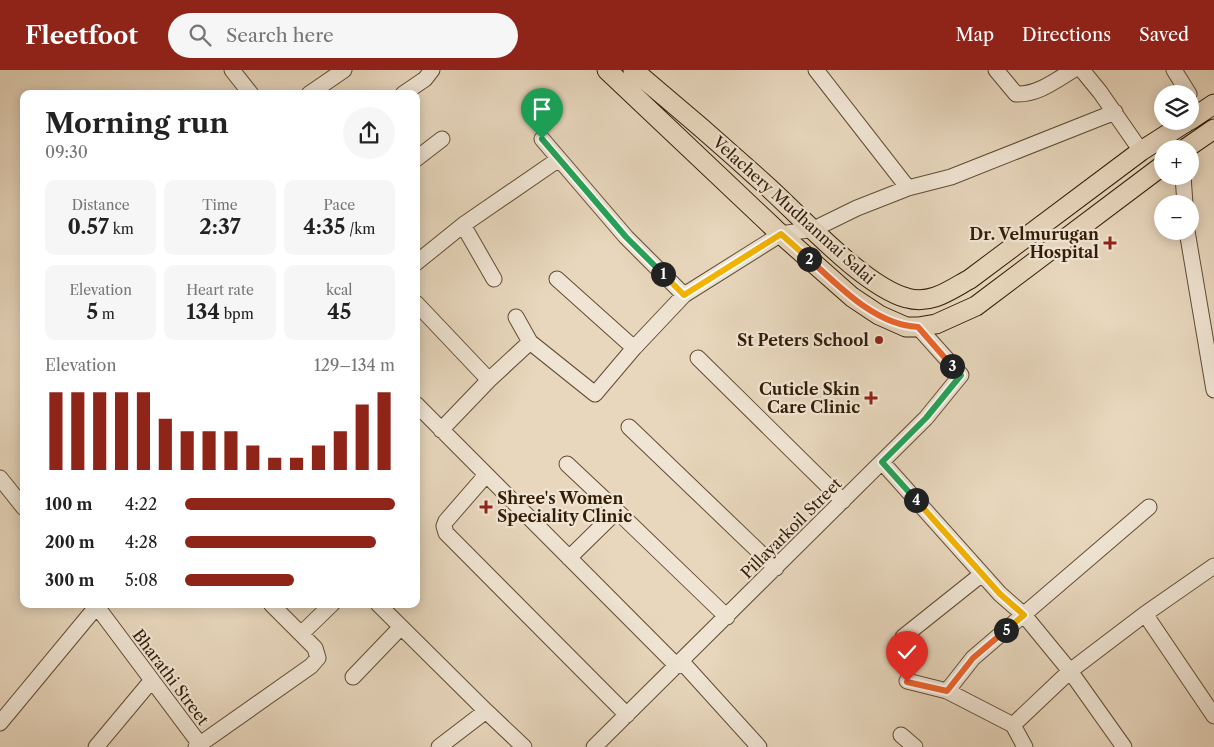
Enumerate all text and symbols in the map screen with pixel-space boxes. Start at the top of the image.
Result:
search box [168,13,518,58]
text: Fleetfoot [25,21,138,50]
icon: search [186,21,214,49]
text: Search here [226,24,334,47]
text: Map [955,24,994,46]
text: Directions [1022,24,1111,46]
text: Saved [1139,24,1189,46]
map controls [1154,85,1199,240]
button: layers [1154,85,1199,130]
pin [521,88,563,139]
icon: arrive [528,95,556,123]
text: Morning run [45,106,229,140]
button: share [343,107,395,159]
street label: Velachery Mudhanmai Salai [708,131,879,288]
button: + [1154,140,1199,185]
text: 09:30 [45,142,88,162]
button: − [1154,195,1199,240]
text: Distance [72,196,130,214]
text: Time [202,196,238,214]
text: Pace [324,196,355,214]
text: 0.57 [67,214,109,239]
text: 2:37 [199,214,241,239]
text: 4:35 [303,214,345,239]
text: km [109,220,134,238]
text: /km [345,220,375,238]
place label: Dr. Velmurugan Hospital [969,224,1099,262]
marker: Dr. Velmurugan Hospital [1103,236,1117,250]
pin: 2 [796,246,822,272]
text: 2 [805,250,814,268]
pin: 1 [650,262,676,286]
text: 1 [660,265,667,283]
text: Elevation [69,281,132,299]
text: Heart rate [186,281,254,299]
text: kcal [326,281,353,299]
text: 5 [86,299,98,324]
text: 134 [186,299,220,324]
text: 45 [327,299,351,324]
text: m [98,305,115,323]
text: bpm [220,305,254,323]
place label: St Peters School [737,330,869,350]
marker: St Peters School [873,334,885,346]
pin: 3 [940,354,964,378]
text: Elevation [45,355,116,375]
text: 129–134 m [314,355,395,375]
text: 3 [949,357,956,375]
place label: Cuticle Skin Care Clinic [759,379,860,417]
marker: Cuticle Skin Care Clinic [864,391,878,405]
street label: Pillayarkoil Street [736,473,846,583]
place label: Shree's Women Speciality Clinic [497,488,632,526]
pin: 4 [904,488,928,512]
text: 4 [912,491,921,509]
text: 100 m [45,494,92,514]
text: 4:22 [125,494,157,514]
marker: Shree's Women Speciality Clinic [479,500,493,514]
text: 200 m [45,532,95,552]
text: 4:28 [125,532,157,552]
text: 300 m [45,570,94,590]
text: 5:08 [125,570,158,590]
pin: 5 [994,618,1018,642]
text: 5 [1003,621,1010,639]
street label: Bharathi Street [128,625,214,729]
pin [886,631,928,682]
icon: check [893,638,921,666]

